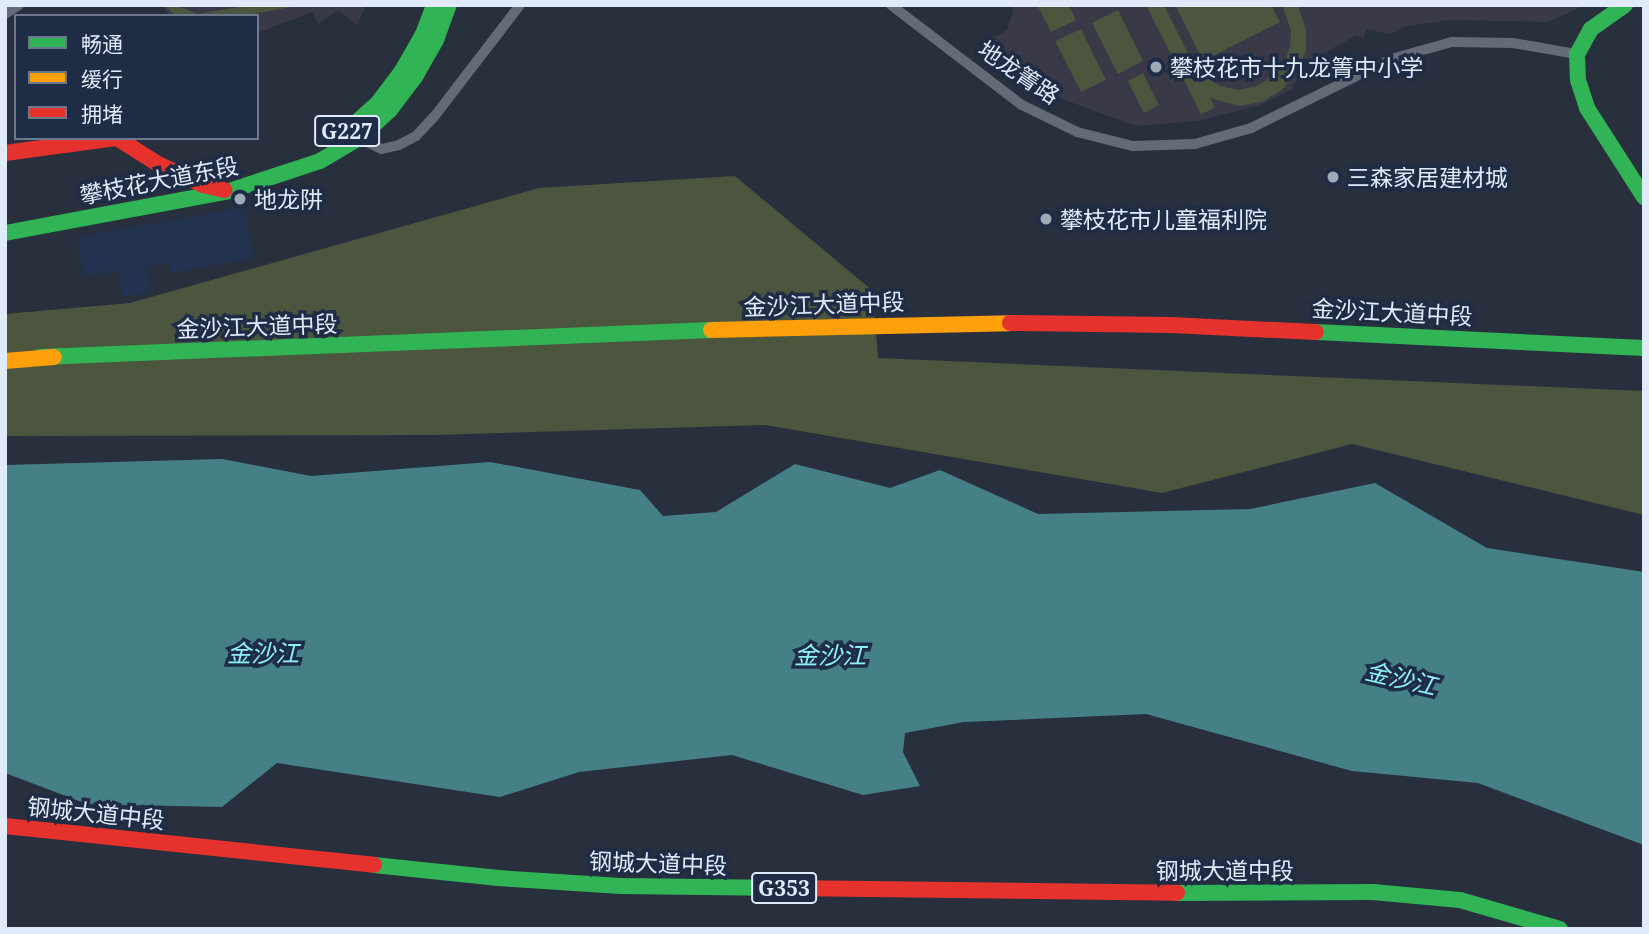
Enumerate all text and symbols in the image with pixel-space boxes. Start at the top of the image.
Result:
legend [14,14,259,140]
text: 畅通 [81,30,123,58]
street label: 地龙箐路 [973,35,1065,109]
place label: 攀枝花市十九龙箐中小学 [1170,53,1423,81]
marker: 攀枝花市十九龙箐中小学 [1148,59,1164,75]
text: 缓行 [81,65,123,93]
text: 拥堵 [81,100,123,128]
road number: G227 [314,114,380,148]
street label: 攀枝花大道东段 [77,151,241,209]
place label: 三森家居建材城 [1347,163,1508,191]
marker: 三森家居建材城 [1325,169,1341,185]
place label: 地龙阱 [254,185,323,213]
marker: 地龙阱 [232,191,248,207]
place label: 攀枝花市儿童福利院 [1060,205,1267,233]
marker: 攀枝花市儿童福利院 [1038,211,1054,227]
street label: 金沙江大道中段 [743,287,905,321]
street label: 金沙江大道中段 [1311,294,1473,330]
street label: 金沙江大道中段 [176,309,338,343]
water label: 金沙江 [227,639,299,667]
water label: 金沙江 [794,641,866,669]
water label: 金沙江 [1363,656,1439,700]
street label: 钢城大道中段 [26,792,166,834]
street label: 钢城大道中段 [589,847,727,879]
street label: 钢城大道中段 [1156,856,1294,884]
road number: G353 [751,870,817,906]

